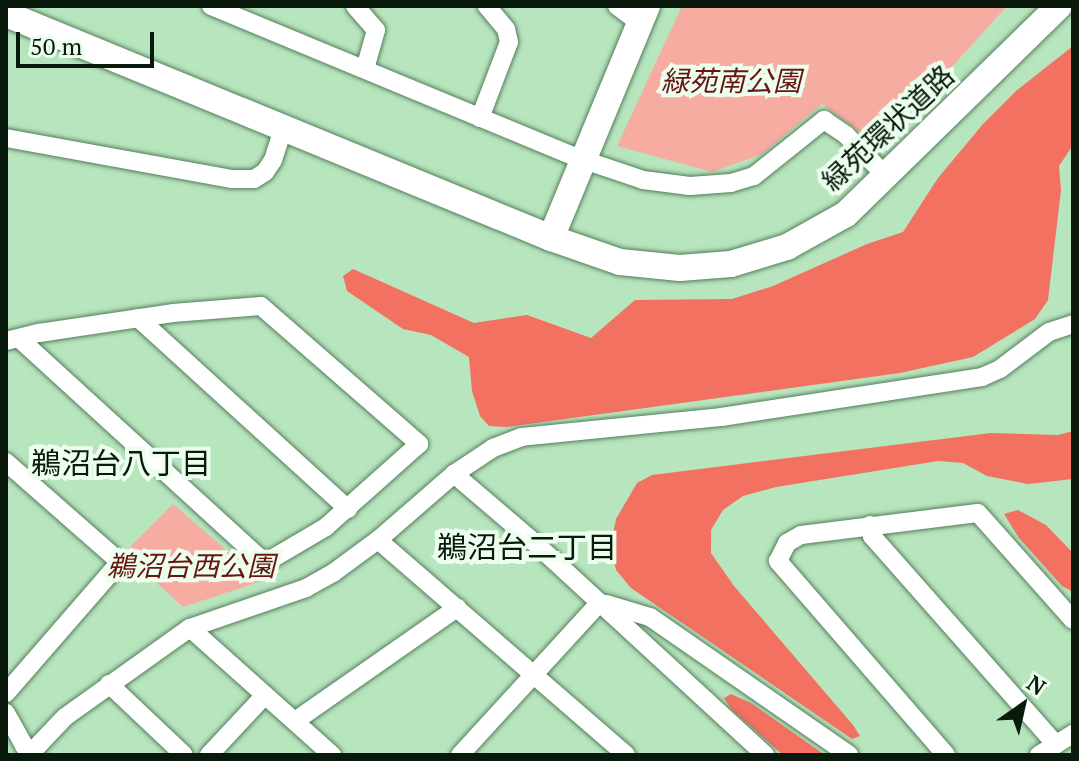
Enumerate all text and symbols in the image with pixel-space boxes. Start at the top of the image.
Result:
scale bar [20,16,158,66]
text: 50 m [30,30,82,62]
street label: 緑苑環状道路 [815,58,961,198]
park label: 緑苑南公園 [661,64,801,98]
district label: 鵜沼台八丁目 [31,445,211,481]
district label: 鵜沼台二丁目 [437,529,617,565]
park label: 鵜沼台西公園 [107,549,275,583]
north arrow [983,665,1063,745]
text: N [1022,668,1052,701]

